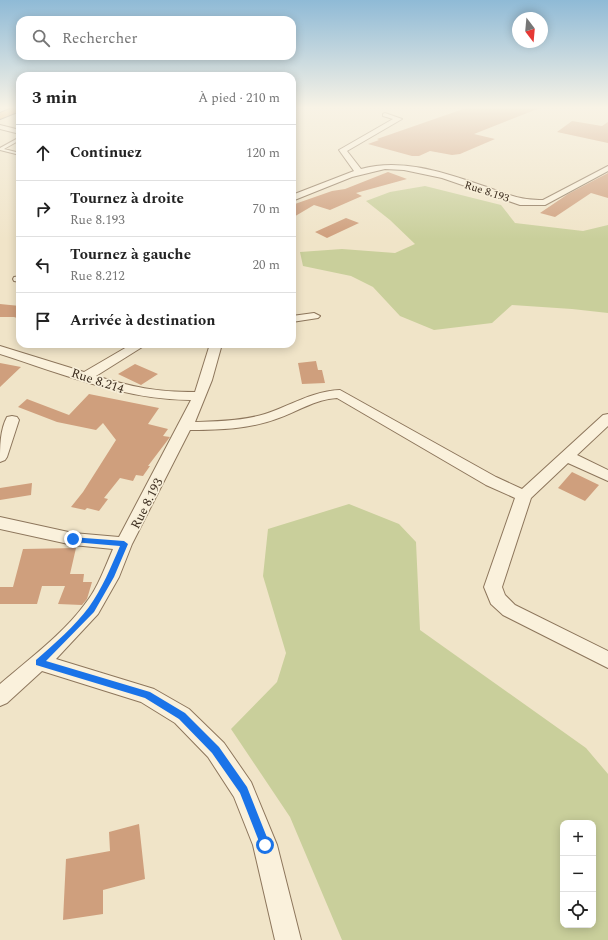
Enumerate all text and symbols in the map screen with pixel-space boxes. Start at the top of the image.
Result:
north arrow [512,12,548,48]
search box [16,16,296,60]
icon: search [30,27,52,49]
text: Rechercher [62,27,137,50]
text: 3 min [32,85,77,111]
text: À pied · 210 m [198,88,280,108]
text: Continuez [70,141,142,164]
icon: ahead [32,142,54,164]
text: 120 m [246,143,280,163]
street label: Rue 8.193 [462,176,512,207]
text: Tournez à droite [70,187,184,210]
icon: right [32,198,54,220]
text: 70 m [253,199,280,219]
text: Rue 8.193 [70,210,125,230]
text: Tournez à gauche [70,243,191,266]
icon: left [32,254,54,276]
text: 20 m [253,255,280,275]
text: Rue 8.212 [70,266,125,286]
text: Arrivée à destination [70,309,216,332]
icon: arrive [32,310,54,332]
street label: Rue 8.214 [69,363,127,399]
street label: Rue 8.193 [126,474,168,532]
route end [64,530,82,548]
map controls [560,820,596,928]
button: + [560,820,596,856]
route start [256,836,274,854]
button: − [560,856,596,892]
button: locate [560,892,596,928]

